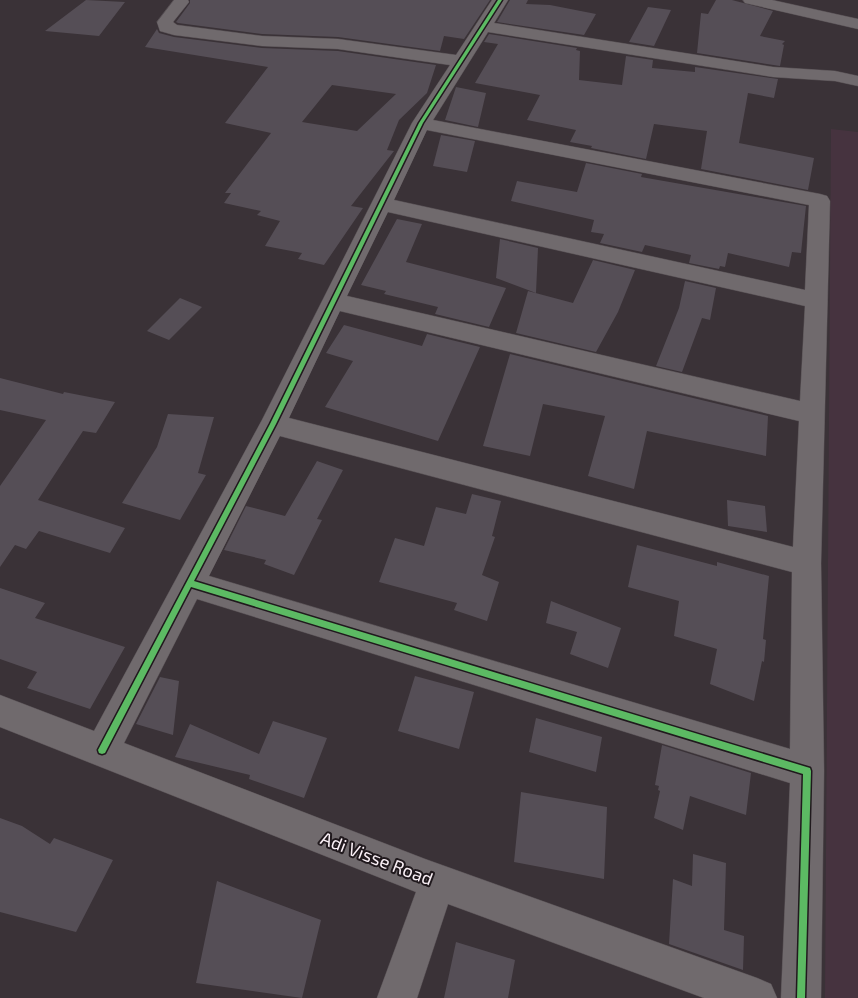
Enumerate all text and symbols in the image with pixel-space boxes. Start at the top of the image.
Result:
street label: Adi Visse Road [318,827,436,889]

